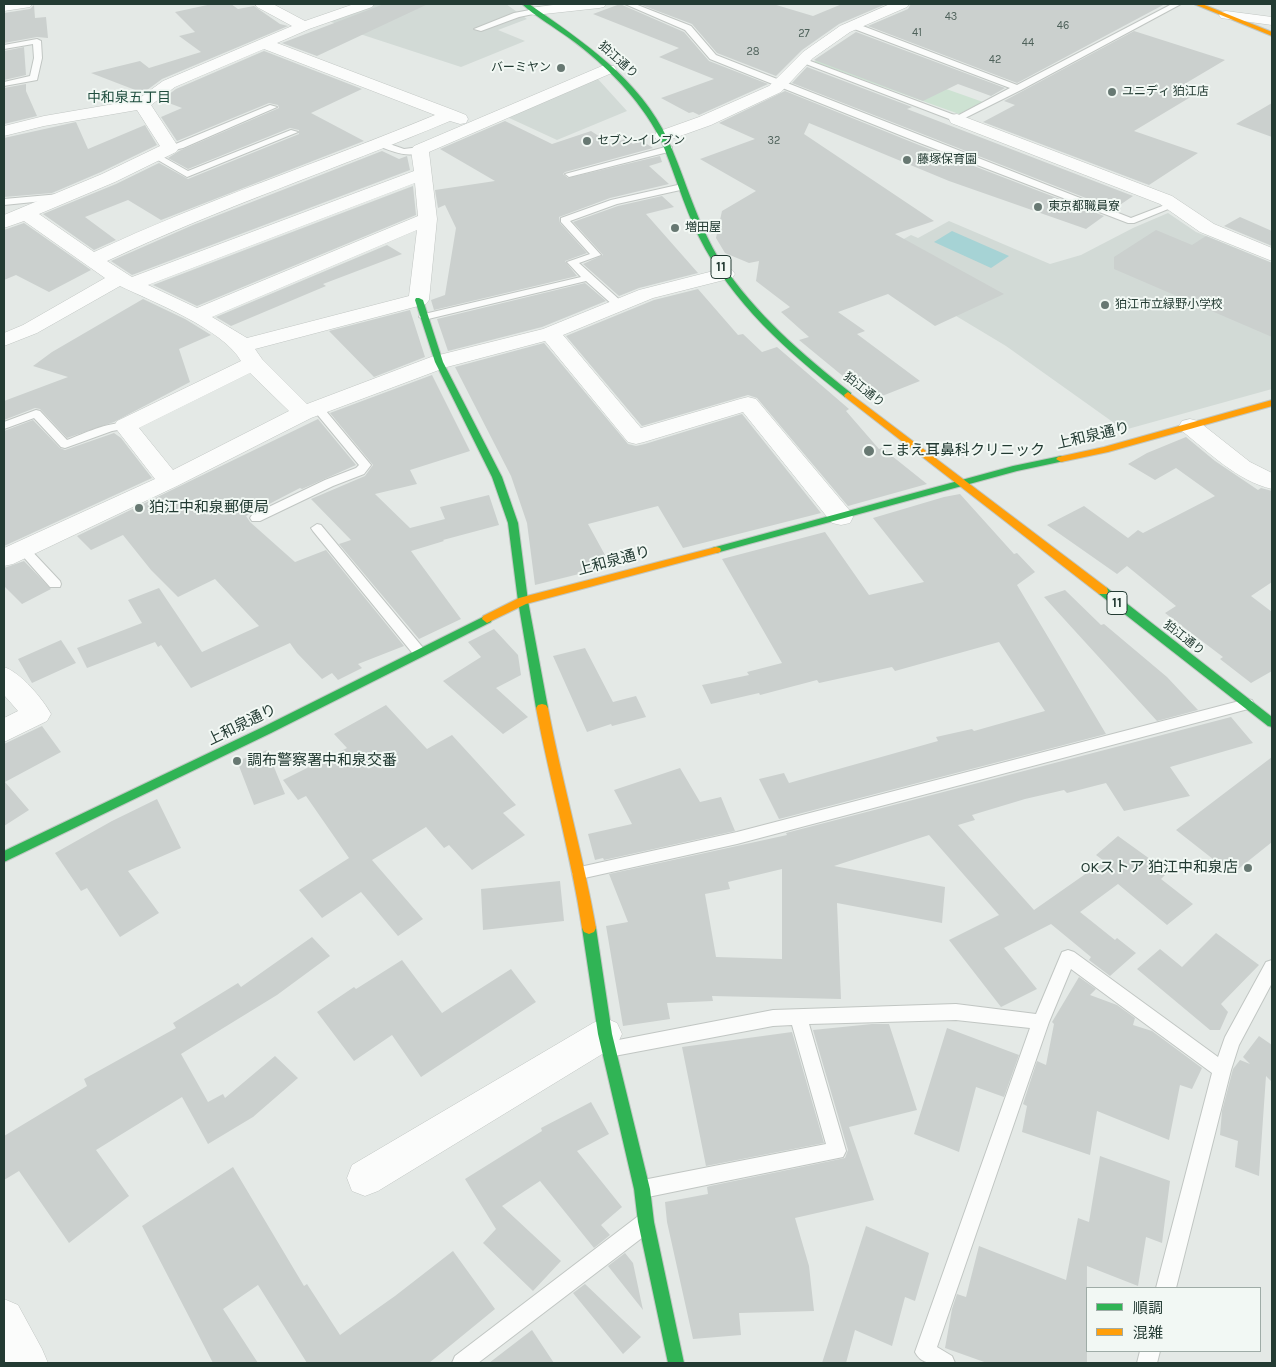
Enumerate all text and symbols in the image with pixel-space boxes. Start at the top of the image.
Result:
house number: 43 [945,10,957,24]
house number: 46 [1057,19,1069,33]
house number: 41 [912,26,922,40]
house number: 27 [798,27,810,41]
house number: 44 [1022,36,1034,50]
street label: 狛江通り [595,39,641,81]
house number: 28 [746,45,760,59]
house number: 42 [989,53,1001,67]
place label: バーミヤン [491,61,551,75]
marker: バーミヤン [555,62,567,74]
place label: ユニディ 狛江店 [1122,85,1209,99]
marker: ユニディ 狛江店 [1106,86,1118,98]
district label: 中和泉五丁目 [87,90,171,106]
place label: セブン-イレブン [597,134,685,148]
house number: 32 [768,134,780,148]
marker: セブン-イレブン [581,135,593,147]
place label: 藤塚保育園 [917,153,977,167]
marker: 藤塚保育園 [901,154,913,166]
place label: 東京都職員寮 [1048,200,1120,214]
marker: 東京都職員寮 [1032,201,1044,213]
place label: 増田屋 [685,221,721,235]
marker: 増田屋 [669,222,681,234]
road number: 11 [711,256,731,278]
place label: 狛江市立緑野小学校 [1115,298,1223,312]
marker: 狛江市立緑野小学校 [1099,299,1111,311]
street label: 狛江通り [841,370,887,410]
street label: 上和泉通り [1054,419,1132,453]
place label: こまえ耳鼻科クリニック [880,442,1045,460]
marker: こまえ耳鼻科クリニック [862,444,876,458]
place label: 狛江中和泉郵便局 [149,499,269,517]
marker: 狛江中和泉郵便局 [133,502,145,514]
street label: 上和泉通り [575,543,653,579]
road number: 11 [1107,592,1127,614]
street label: 狛江通り [1161,618,1207,658]
street label: 上和泉通り [204,700,280,750]
place label: 調布警察署中和泉交番 [247,752,397,770]
marker: 調布警察署中和泉交番 [231,755,243,767]
place label: OKストア 狛江中和泉店 [1081,859,1238,877]
marker: OKストア 狛江中和泉店 [1242,862,1254,874]
legend [1086,1287,1261,1352]
text: 順調 [1133,1299,1163,1317]
text: 混雑 [1133,1324,1163,1342]

